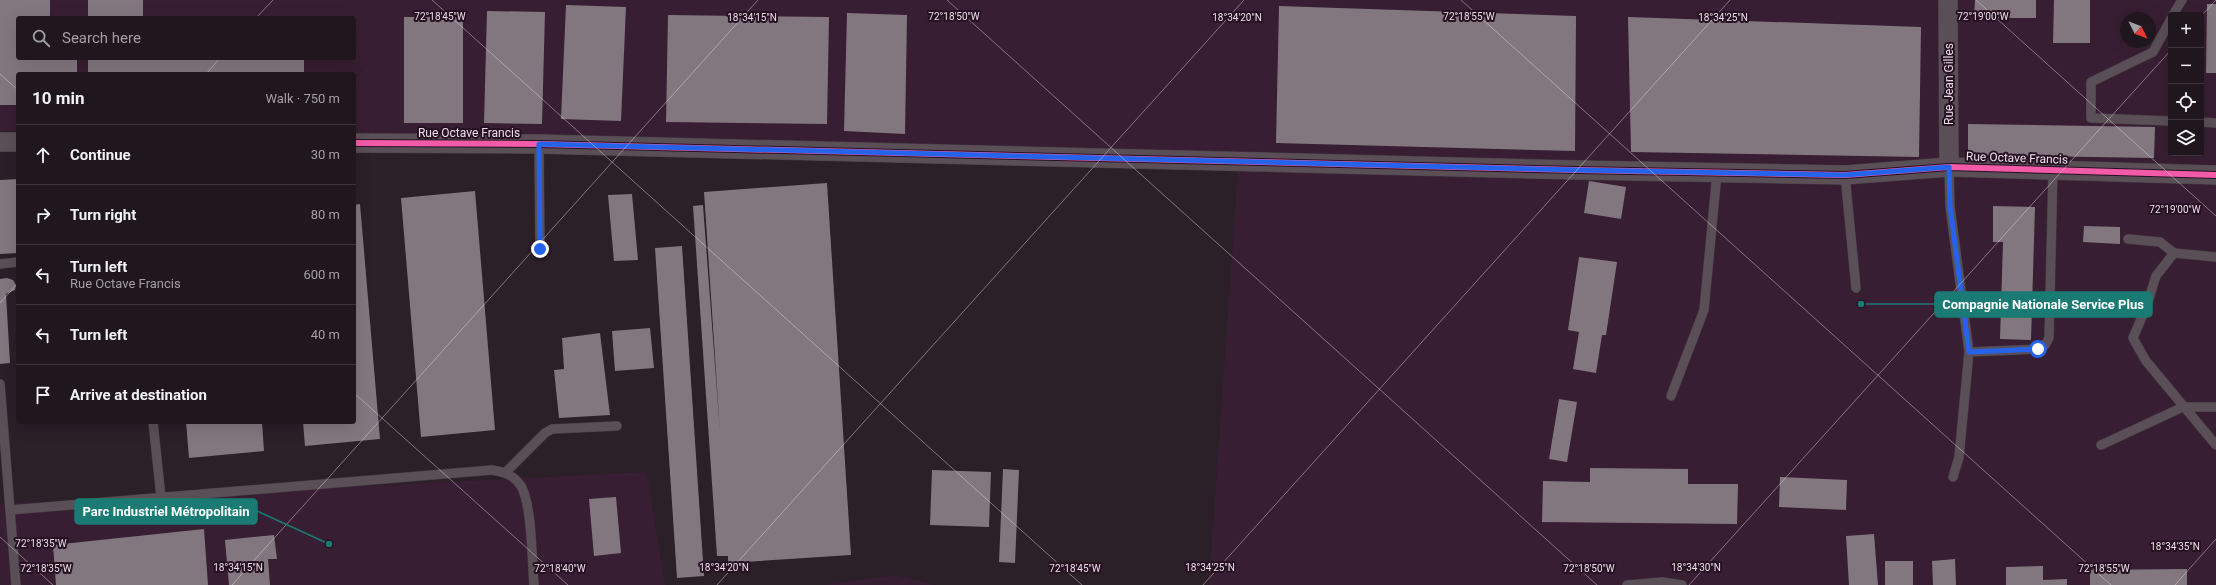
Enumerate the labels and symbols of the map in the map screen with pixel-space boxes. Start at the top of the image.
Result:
text: 72°18'45"W [414,11,466,22]
text: 72°18'50"W [928,11,980,22]
text: 72°18'55"W [1443,11,1495,22]
text: 72°19'00"W [1957,11,2009,22]
text: 18°34'15"N [727,12,777,23]
text: 18°34'20"N [1212,12,1262,23]
text: 18°34'25"N [1698,12,1748,23]
north arrow [2120,12,2156,48]
street label: Rue Jean Gilles [1942,43,1956,125]
street label: Rue Octave Francis [418,126,520,140]
street label: Rue Octave Francis [1966,149,2068,167]
text: 72°19'00"W [2149,204,2201,215]
route end [531,240,549,258]
callout: Compagnie Nationale Service Plus [1935,292,2152,317]
text: Compagnie Nationale Service Plus [1942,297,2144,312]
route start [2029,340,2047,358]
callout: Parc Industriel Métropolitain [75,499,257,524]
text: Parc Industriel Métropolitain [83,504,249,519]
text: 72°18'35"W [15,538,67,549]
text: 18°34'35"N [2150,541,2200,552]
text: 18°34'15"N [213,562,263,573]
text: 18°34'20"N [699,562,749,573]
text: 18°34'25"N [1185,562,1235,573]
text: 18°34'30"N [1671,562,1721,573]
text: 72°18'35"W [20,563,72,574]
text: 72°18'40"W [534,563,586,574]
text: 72°18'45"W [1049,563,1101,574]
text: 72°18'50"W [1563,563,1615,574]
text: 72°18'55"W [2078,563,2130,574]

